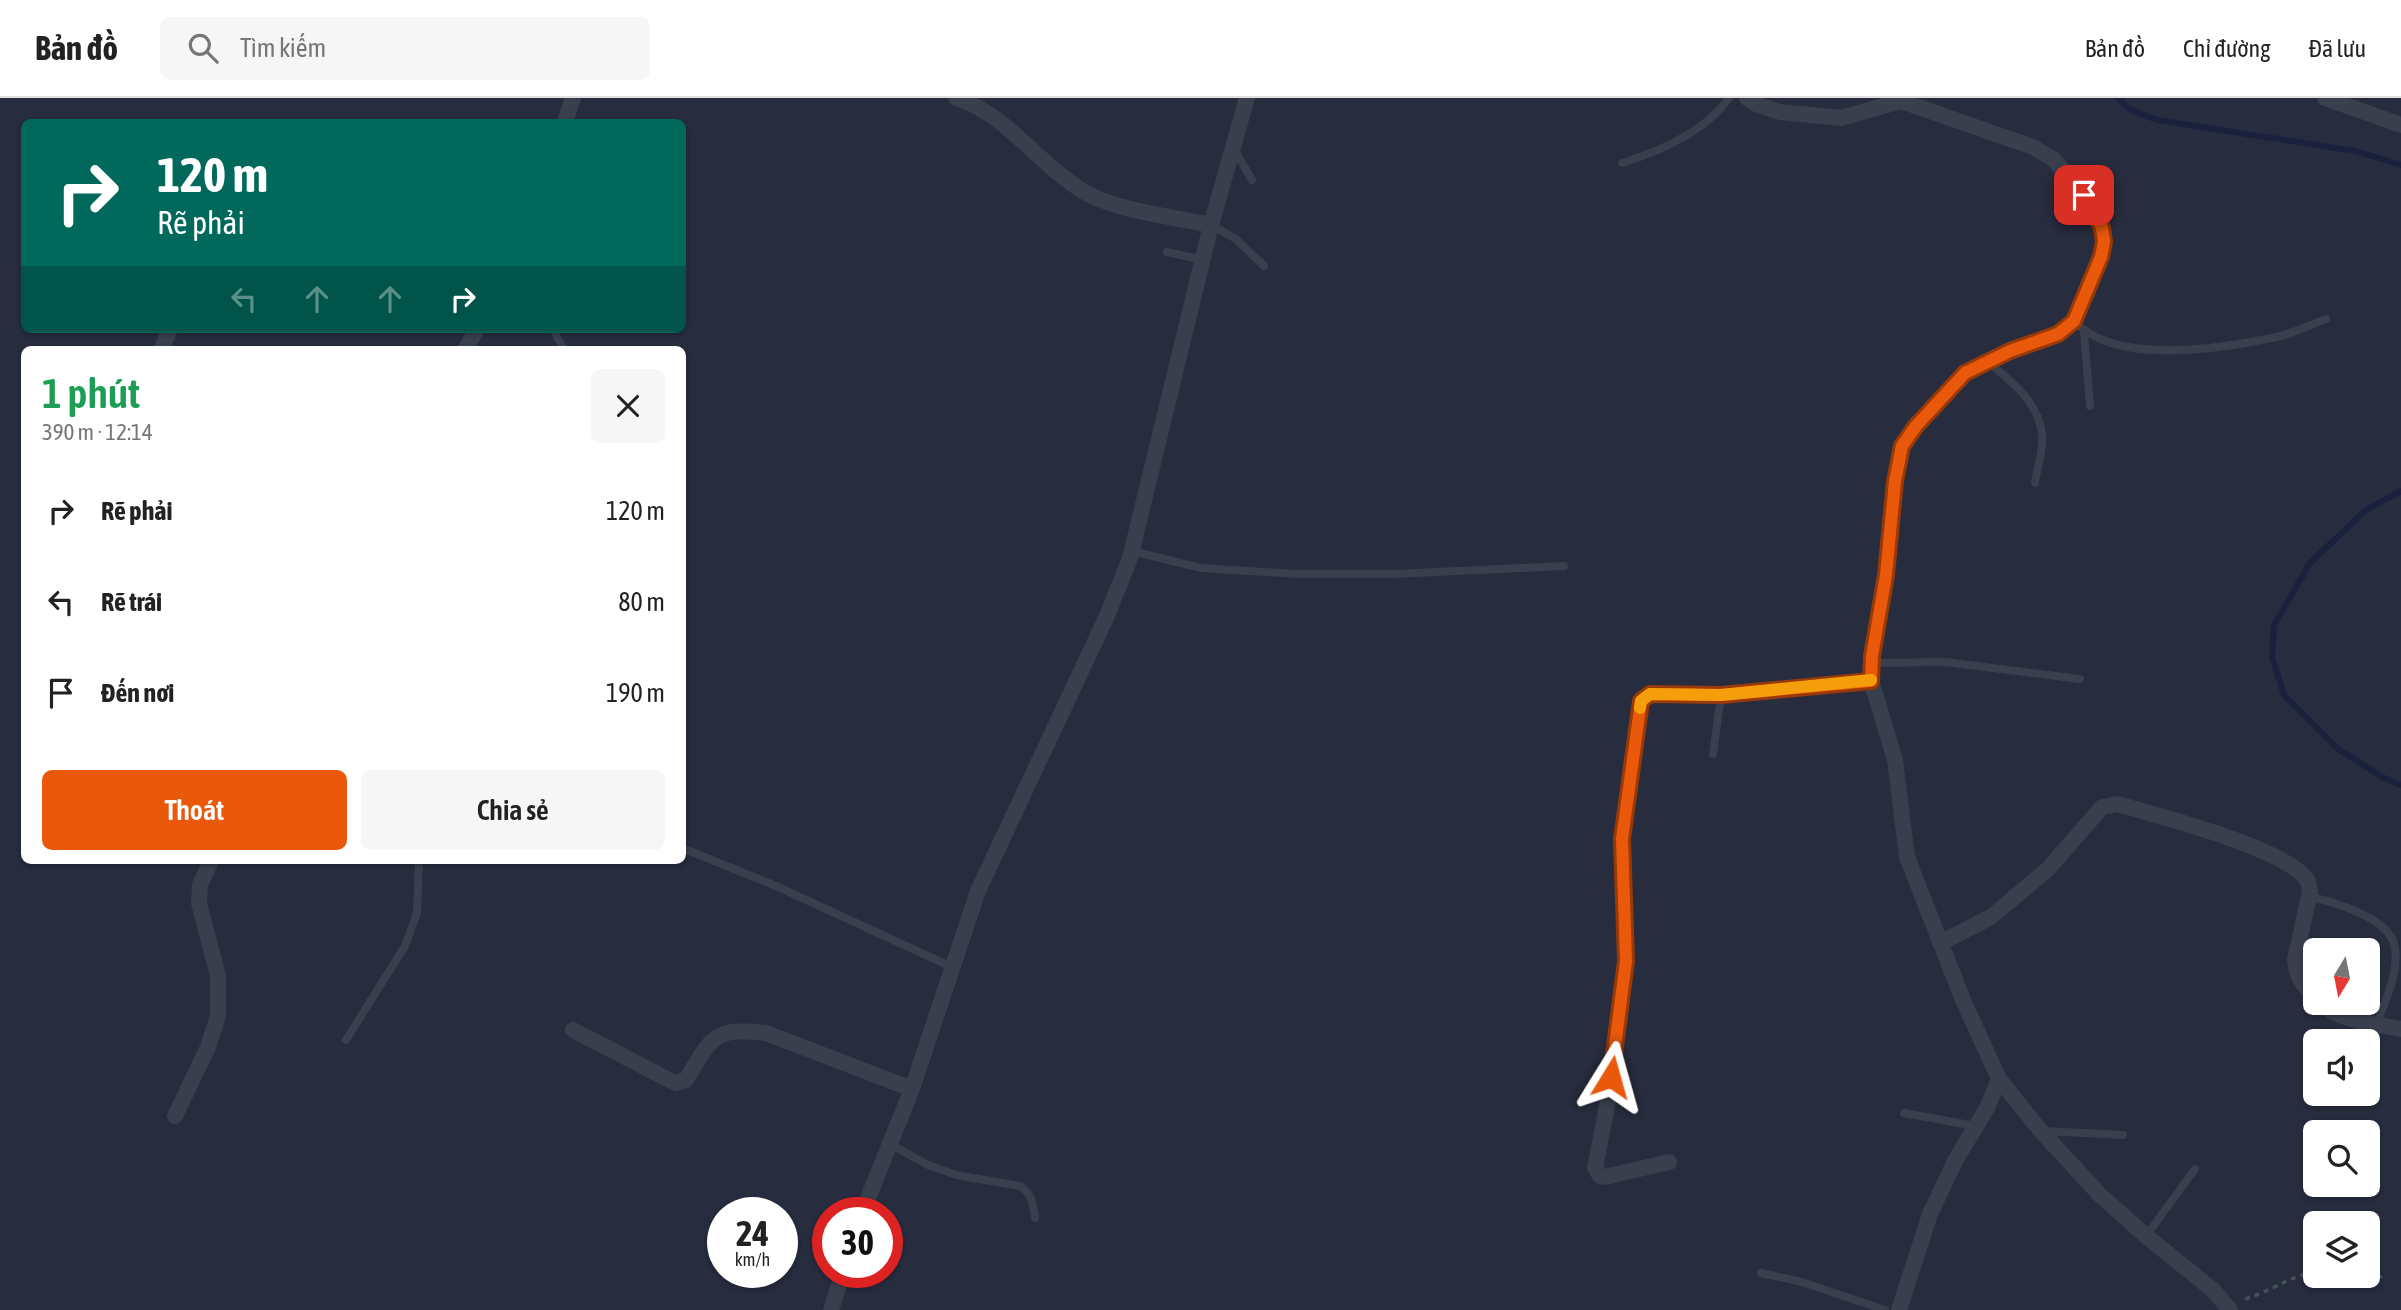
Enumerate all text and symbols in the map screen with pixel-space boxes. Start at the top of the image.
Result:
search box [160,17,650,80]
text: Bản đồ [35,29,118,67]
icon: search [184,29,222,67]
text: Tìm kiếm [240,33,326,63]
text: Bản đồ [2085,35,2145,62]
text: Chỉ đường [2183,35,2271,62]
text: Đã lưu [2309,35,2366,62]
text: 120 m [157,146,268,202]
icon: right [42,147,133,238]
pin [2054,165,2114,225]
icon: arrive [2065,176,2103,214]
text: Rẽ phải [157,204,245,241]
icon: left [225,280,263,318]
icon: ahead [298,280,336,318]
icon: ahead [371,280,409,318]
icon: right [444,280,482,318]
text: 1 phút [42,369,140,417]
button: close [591,369,665,443]
text: 390 m · 12:14 [42,419,153,445]
icon: right [42,492,80,530]
text: Rẽ phải [101,496,172,526]
text: 120 m [606,496,665,526]
icon: left [42,583,80,621]
text: Rẽ trái [101,587,162,617]
text: 80 m [618,587,665,617]
icon: arrive [42,674,80,712]
text: Đến nơi [101,678,174,708]
text: 190 m [606,678,665,708]
button: Thoát [42,770,347,850]
button: Chia sẻ [361,770,665,850]
north arrow [2303,938,2380,1015]
map controls [2303,938,2380,1288]
button: sound [2303,1029,2380,1106]
position arrow [1574,1040,1648,1114]
button: search [2303,1120,2380,1197]
speed limit sign: 30 [812,1197,903,1288]
button: layers [2303,1211,2380,1288]
text: 24 [736,1213,769,1253]
text: km/h [735,1249,770,1270]

